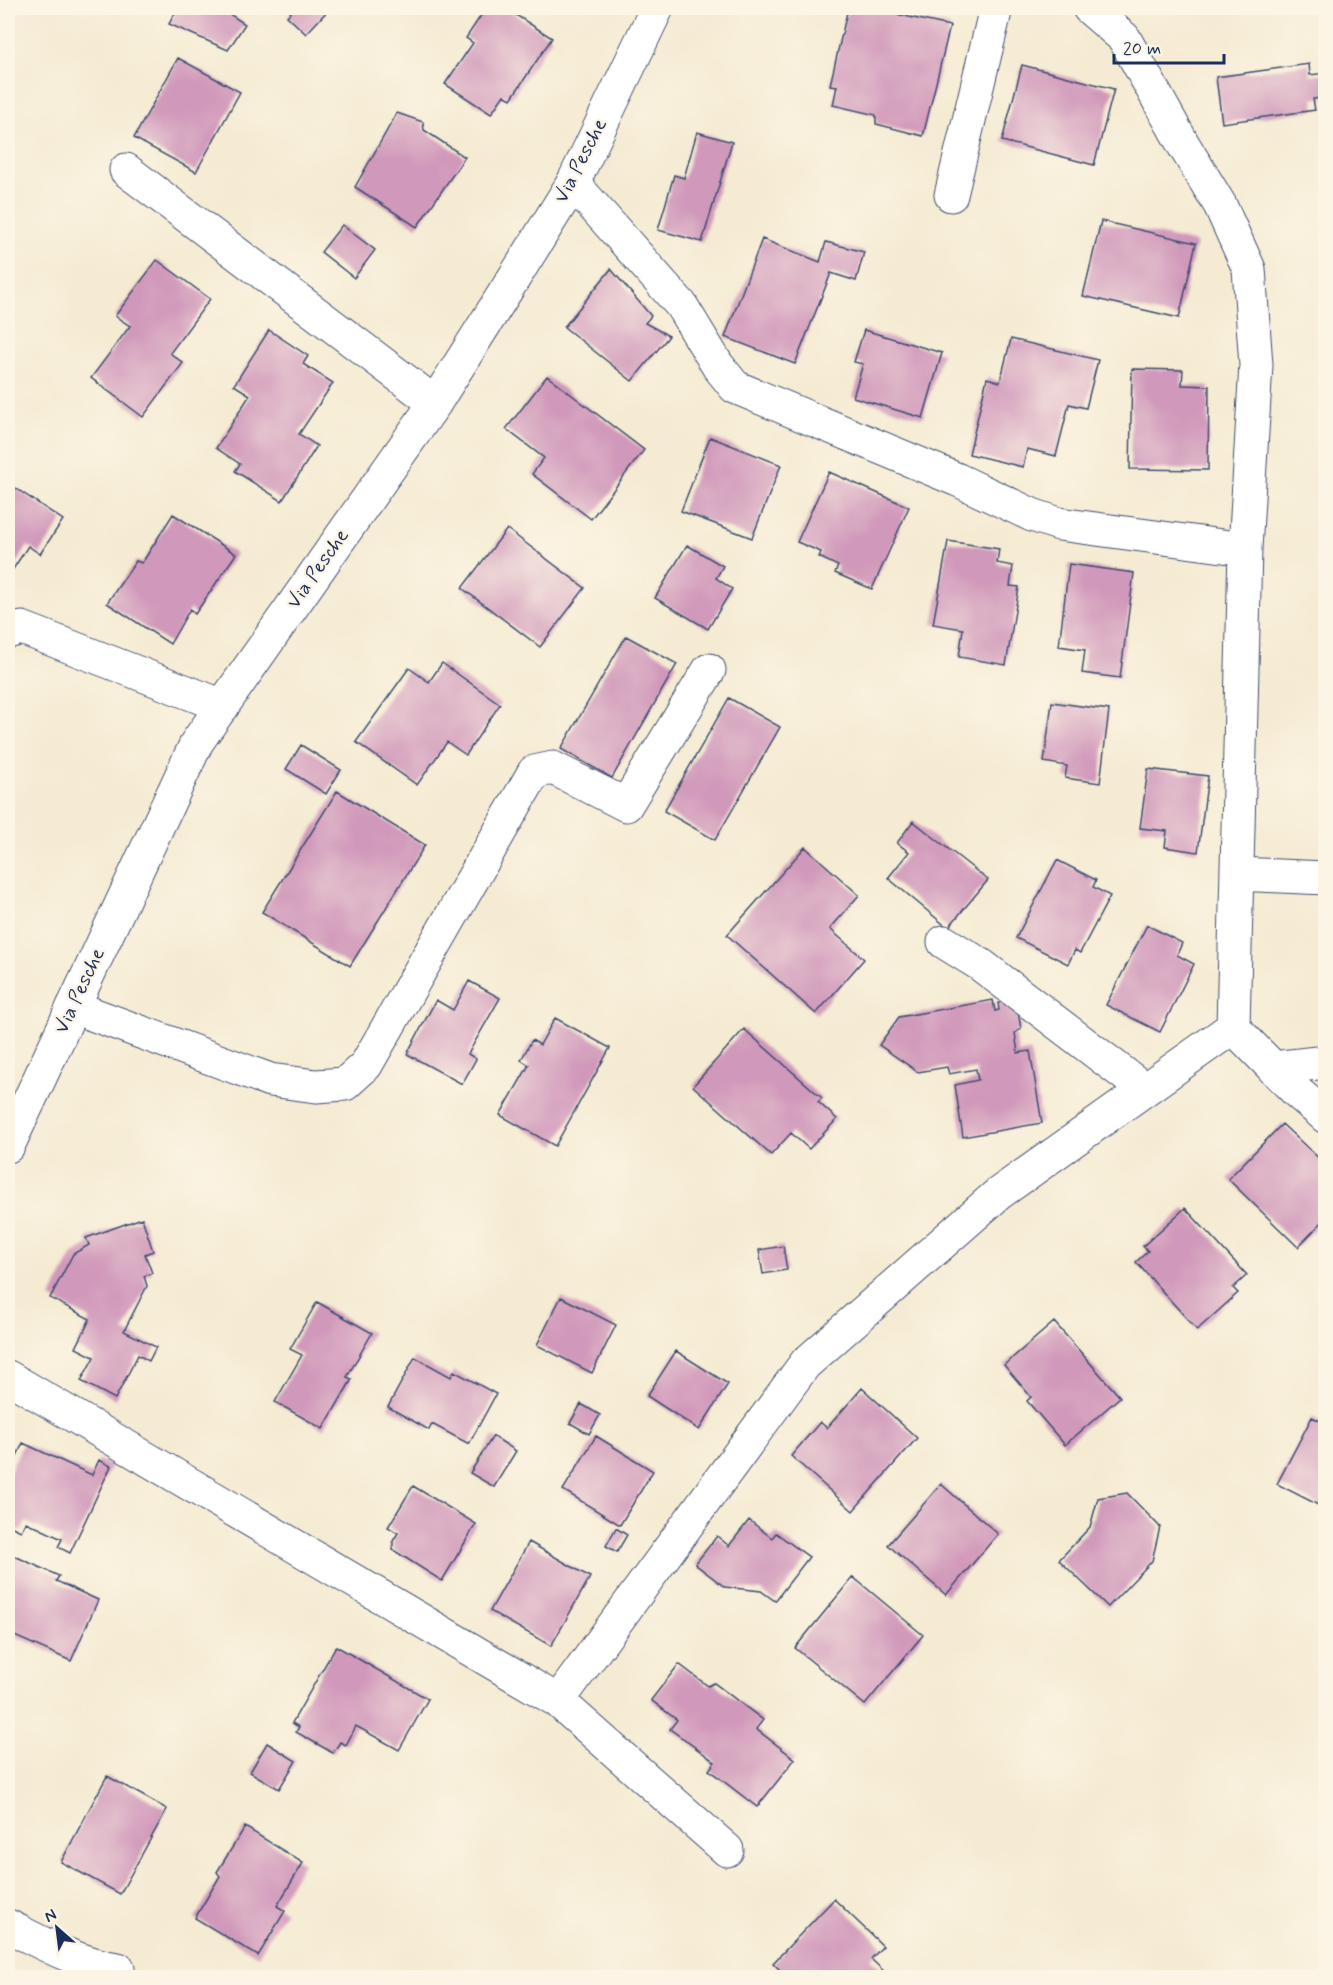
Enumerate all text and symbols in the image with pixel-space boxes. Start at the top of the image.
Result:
scale bar [1114,27,1224,65]
text: 20 m [1123,37,1161,61]
street label: Via Pesche [548,114,614,208]
street label: Via Pesche [281,524,355,614]
street label: Via Pesche [48,944,112,1038]
north arrow [27,1898,87,1958]
text: N [41,1904,60,1928]

